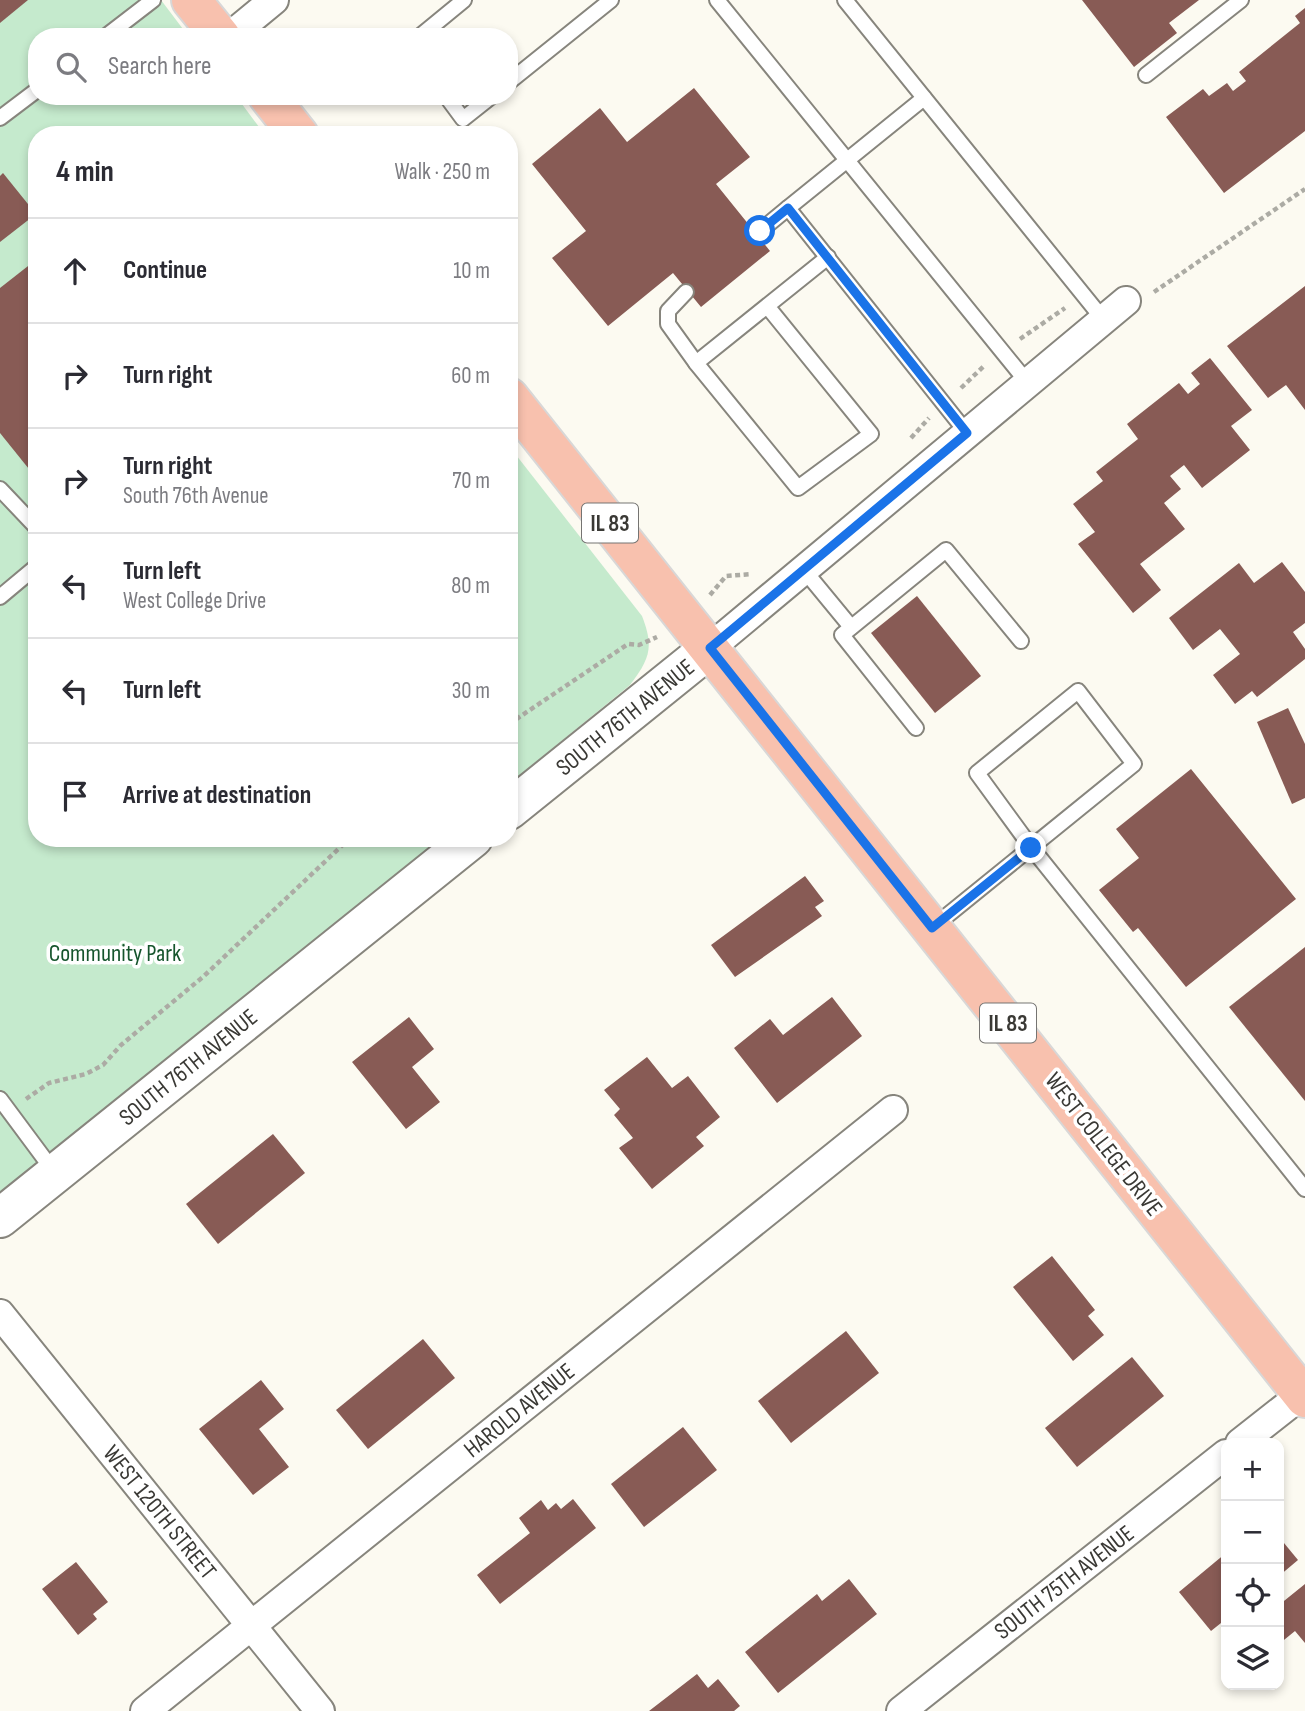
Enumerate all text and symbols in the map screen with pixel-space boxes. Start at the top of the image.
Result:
search box [28,28,518,105]
icon: search [52,48,90,86]
text: Search here [108,51,211,82]
text: 4 min [56,154,114,190]
text: Walk · 250 m [394,158,490,186]
route start [744,215,775,246]
icon: ahead [56,252,94,290]
text: Continue [123,255,207,286]
text: 10 m [453,257,490,285]
icon: right [56,357,94,395]
text: Turn right [123,360,212,391]
text: 60 m [451,362,490,390]
text: Turn right [123,451,212,482]
icon: right [56,462,94,500]
text: 70 m [452,467,490,495]
text: South 76th Avenue [123,482,269,510]
road number: IL 83 [582,503,638,542]
text: Turn left [123,556,201,587]
icon: left [56,567,94,605]
text: 80 m [451,572,490,600]
text: West College Drive [123,587,266,615]
street label: SOUTH 76TH AVENUE [550,653,700,782]
icon: left [56,672,94,710]
text: Turn left [123,675,201,706]
text: 30 m [452,677,490,705]
icon: arrive [56,777,94,815]
text: Arrive at destination [123,780,311,811]
route end [1015,832,1046,863]
park label: Community Park [49,939,181,968]
street label: SOUTH 76TH AVENUE [113,1003,263,1132]
road number: IL 83 [980,1004,1036,1042]
street label: WEST COLLEGE DRIVE [1039,1067,1169,1222]
street label: HAROLD AVENUE [458,1357,581,1464]
map controls [1221,1438,1284,1690]
button: + [1221,1438,1284,1501]
street label: WEST 120TH STREET [97,1439,223,1585]
button: − [1221,1501,1284,1564]
street label: SOUTH 75TH AVENUE [989,1519,1140,1646]
button: locate [1221,1564,1284,1627]
button: layers [1221,1627,1284,1690]

